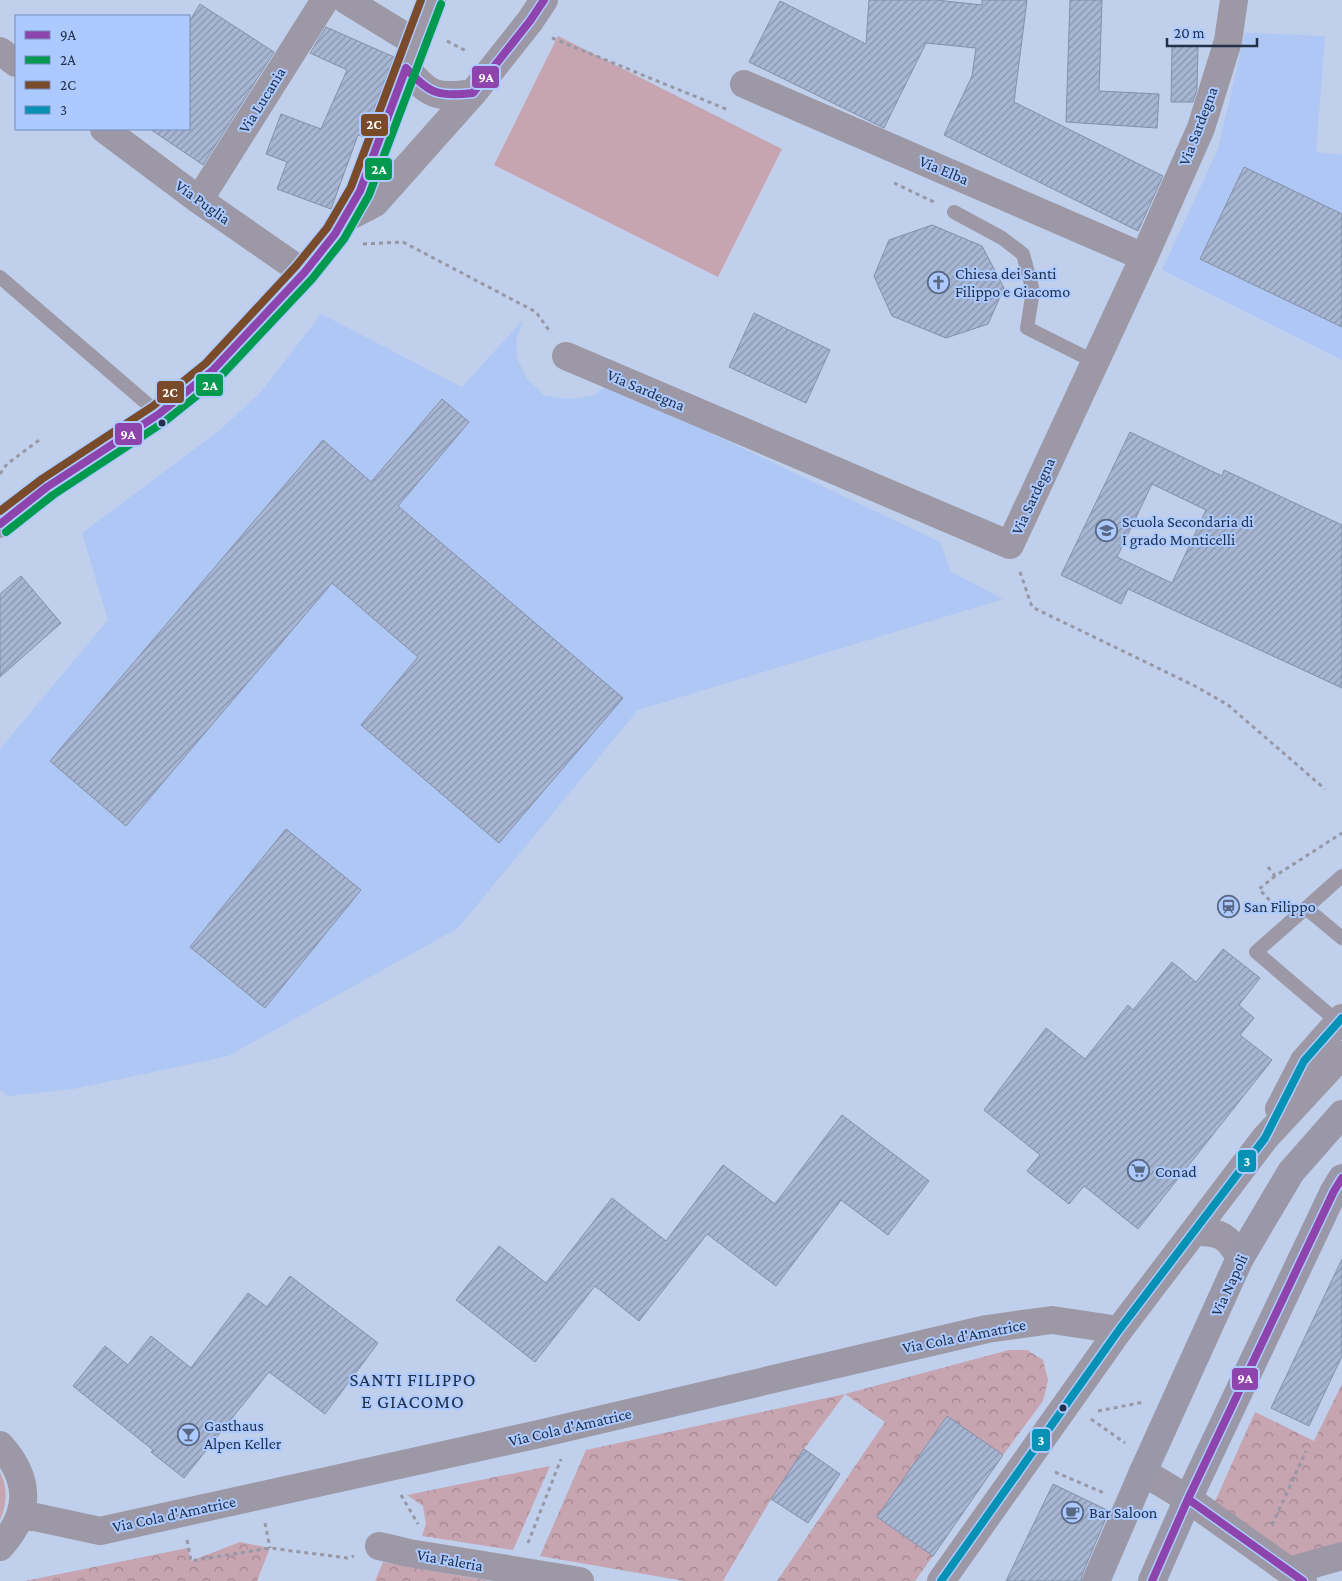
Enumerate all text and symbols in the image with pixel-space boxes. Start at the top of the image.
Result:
legend [15,15,190,130]
scale bar [1167,15,1257,47]
text: 20 m [1174,25,1205,41]
text: 9A [60,27,76,43]
text: 2A [60,52,76,68]
street label: Via Lucania [235,64,289,136]
line badge: 9A [471,65,500,89]
text: 9A [478,69,494,85]
text: 2C [60,77,76,93]
street label: Via Sardegna [1175,84,1222,168]
text: 3 [60,102,67,118]
line badge: 2C [360,113,389,137]
text: 2C [366,116,382,132]
street label: Via Elba [917,152,972,188]
line badge: 2A [364,157,393,181]
text: 2A [371,161,387,177]
street label: Via Puglia [172,176,234,229]
place label: Chiesa dei Santi Filippo e Giacomo [955,265,1070,301]
church icon: Chiesa dei Santi Filippo e Giacomo [927,270,951,294]
street label: Via Sardegna [604,366,688,415]
line badge: 2A [195,373,224,397]
text: 2A [202,377,218,393]
line badge: 2C [156,380,185,404]
text: 2C [162,384,178,400]
unlabelled marker [157,418,167,428]
line badge: 9A [114,422,143,446]
text: 9A [120,426,136,442]
street label: Via Sardegna [1008,454,1059,538]
place label: Scuola Secondaria di I grado Monticelli [1122,513,1253,549]
school or university icon: Scuola Secondaria di I grado Monticelli [1094,518,1118,542]
station icon: San Filippo [1216,894,1240,918]
place label: San Filippo [1244,898,1316,916]
line badge: 3 [1237,1149,1257,1173]
text: 3 [1244,1153,1251,1169]
supermarket icon: Conad [1127,1159,1151,1183]
place label: Conad [1155,1163,1197,1180]
street label: Via Napoli [1207,1251,1252,1319]
street label: Via Cola d'Amatrice [901,1316,1027,1356]
line badge: 9A [1231,1367,1259,1391]
district label: SANTI FILIPPO E GIACOMO [349,1369,477,1412]
text: 9A [1237,1370,1253,1386]
unlabelled marker [1058,1403,1068,1413]
street label: Via Cola d'Amatrice [507,1405,633,1449]
place label: Gasthaus Alpen Keller [204,1417,282,1453]
bar icon: Gasthaus Alpen Keller [176,1422,200,1446]
line badge: 3 [1031,1428,1051,1452]
text: 3 [1038,1432,1045,1448]
street label: Via Cola d'Amatrice [111,1493,237,1535]
cafe icon: Bar Saloon [1061,1500,1085,1524]
place label: Bar Saloon [1089,1504,1158,1521]
street label: Via Faleria [416,1546,485,1574]

